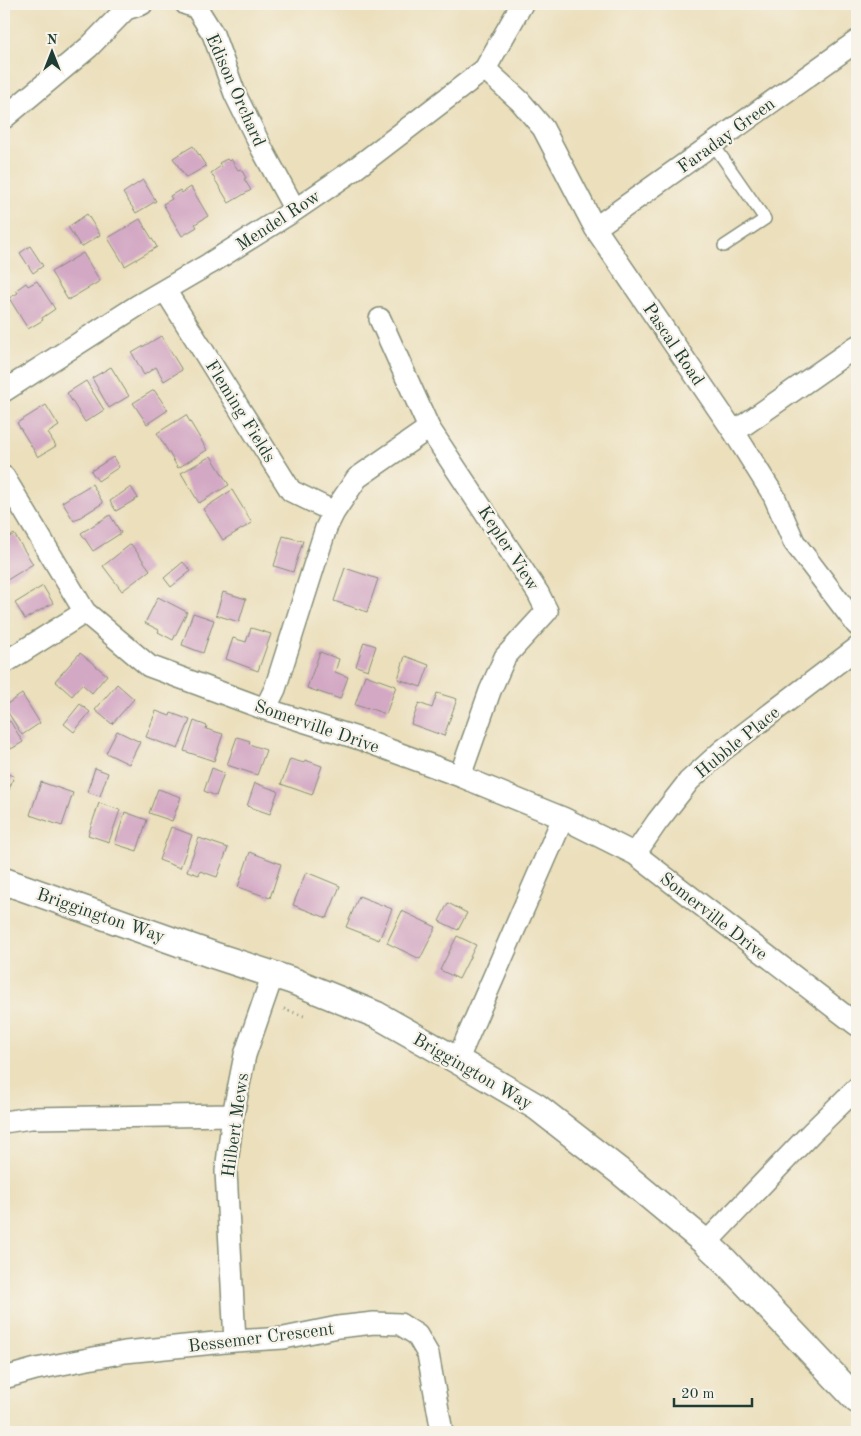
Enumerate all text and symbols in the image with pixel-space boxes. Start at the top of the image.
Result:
north arrow [28,28,78,78]
street label: Edison Orchard [202,31,268,150]
text: N [47,33,58,47]
street label: Faraday Green [675,94,779,177]
street label: Mendel Row [233,187,324,255]
street label: Pascal Road [639,300,707,389]
street label: Fleming Fields [202,357,279,466]
street label: Kepler View [474,503,542,594]
street label: Somerville Drive [252,697,381,757]
street label: Hubble Place [692,704,783,782]
street label: Somerville Drive [656,869,770,964]
street label: Briggington Way [34,886,168,946]
street label: Briggington Way [410,1030,536,1113]
street label: Hilbert Mews [220,1072,252,1179]
street label: Bessemer Crescent [187,1320,335,1356]
scale bar [674,1376,751,1408]
text: 20 m [681,1387,715,1402]

